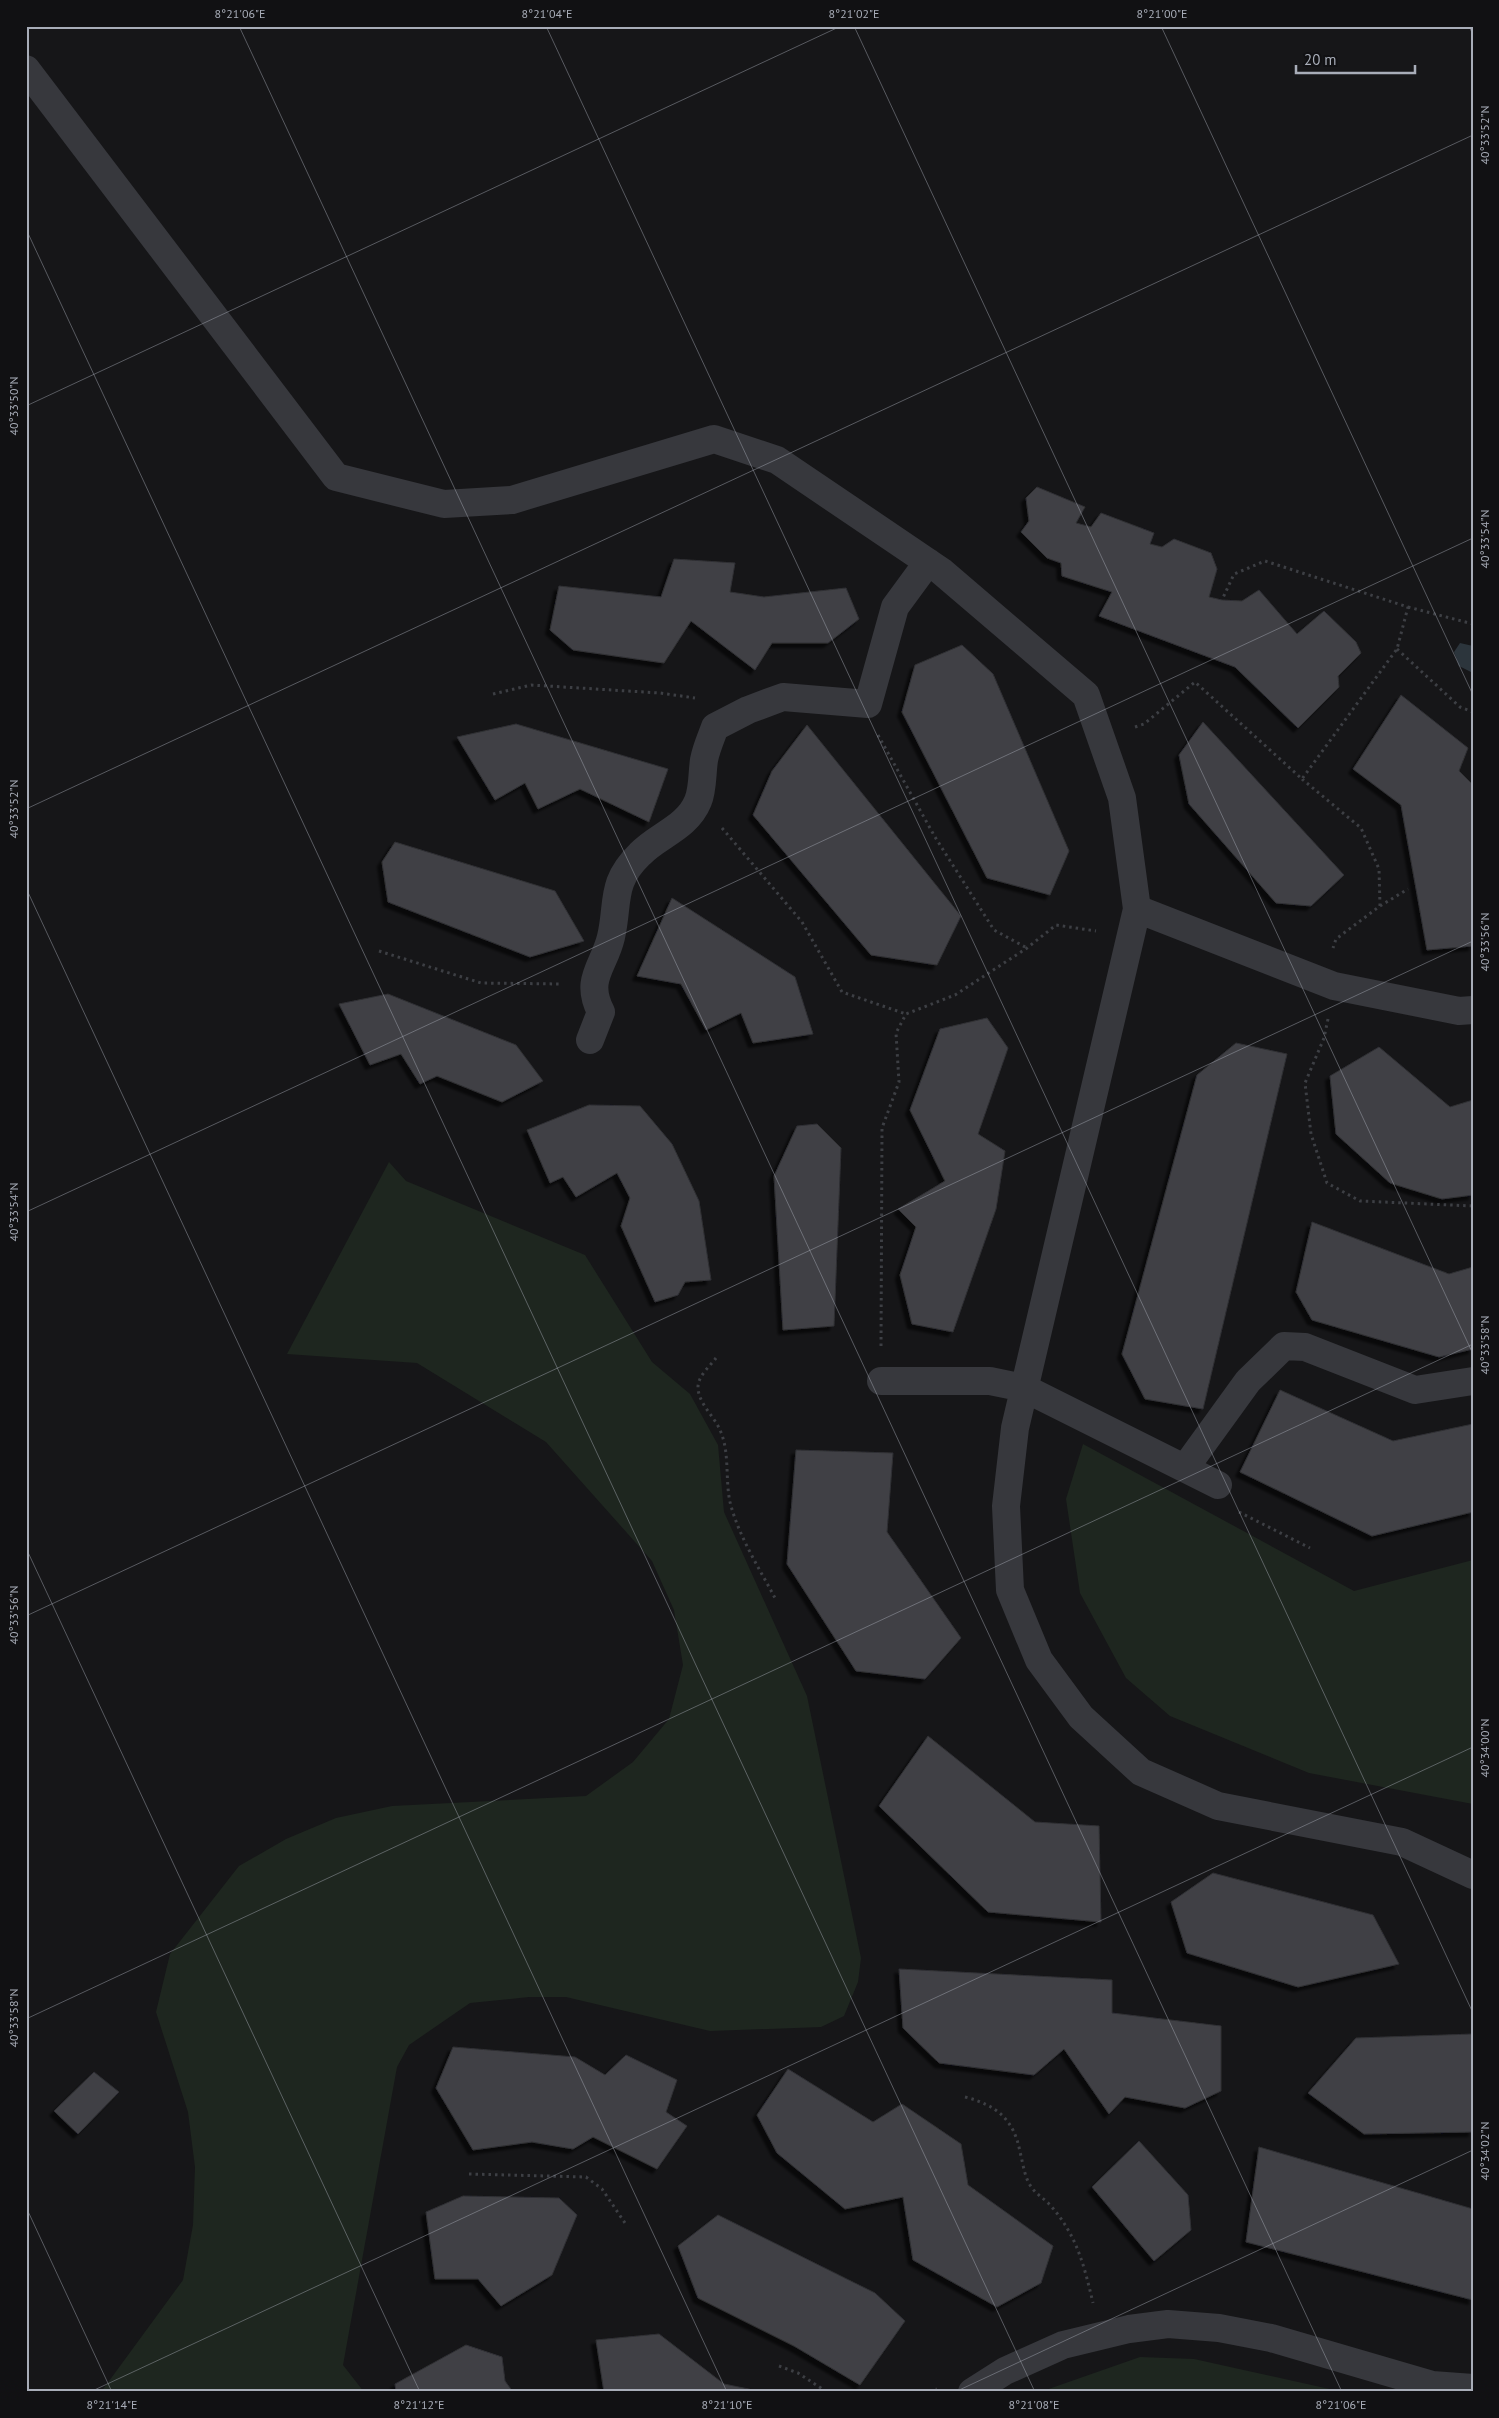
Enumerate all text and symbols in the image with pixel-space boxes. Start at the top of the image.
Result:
text: 8°21'06"E [215,6,265,21]
text: 8°21'04"E [522,6,572,21]
text: 8°21'02"E [829,6,879,21]
text: 8°21'00"E [1137,6,1187,21]
scale bar [1296,42,1415,74]
text: 20 m [1304,50,1337,69]
text: 40°33'52"N [1477,105,1492,165]
text: 40°33'50"N [6,376,21,436]
text: 40°33'54"N [1477,509,1492,569]
text: 40°33'52"N [6,779,21,839]
text: 40°33'56"N [1477,912,1492,972]
text: 40°33'54"N [6,1182,21,1242]
text: 40°33'58"N [1477,1315,1492,1375]
text: 40°33'56"N [6,1585,21,1645]
text: 40°34'00"N [1477,1718,1492,1778]
text: 40°33'58"N [6,1988,21,2048]
text: 40°34'02"N [1477,2121,1492,2181]
text: 8°21'14"E [87,2397,137,2412]
text: 8°21'12"E [394,2397,444,2412]
text: 8°21'10"E [702,2397,752,2412]
text: 8°21'08"E [1009,2397,1059,2412]
text: 8°21'06"E [1316,2397,1366,2412]

